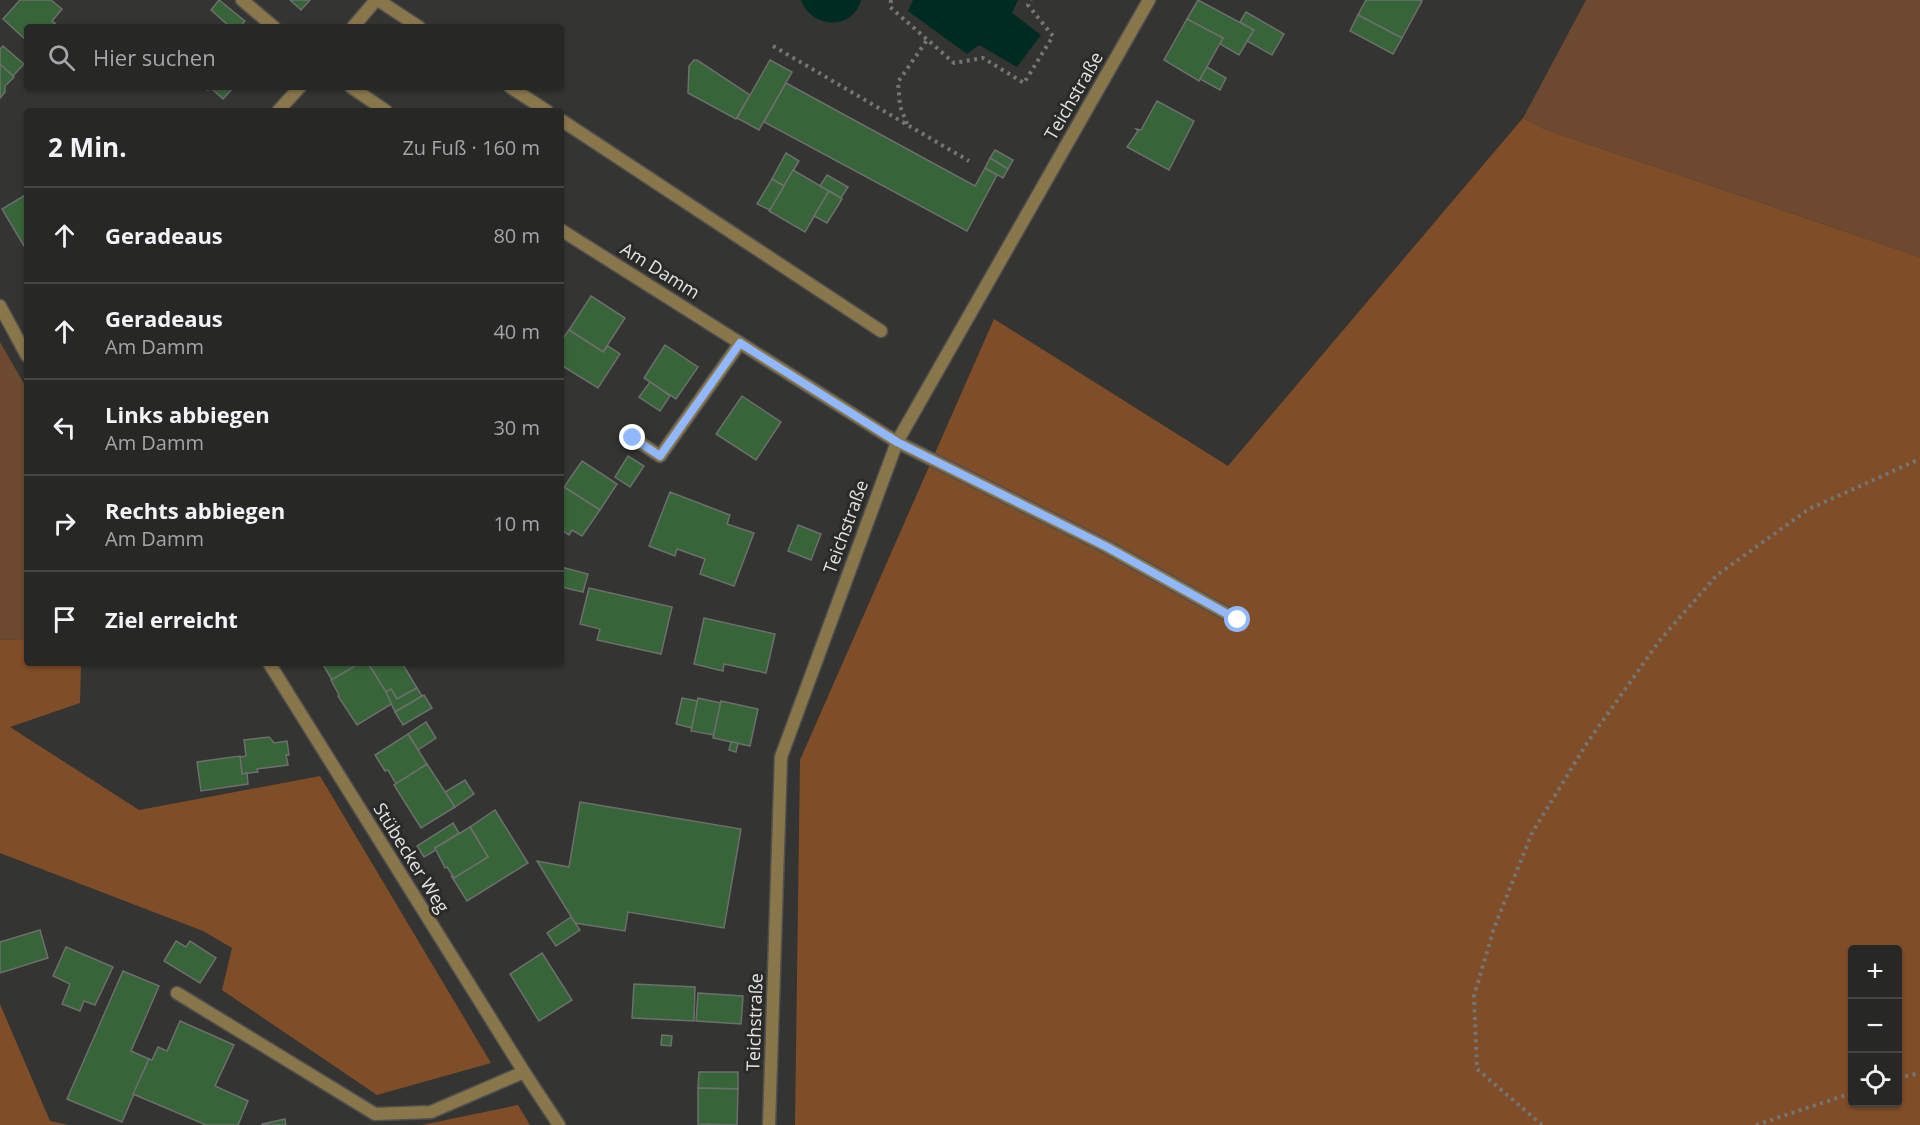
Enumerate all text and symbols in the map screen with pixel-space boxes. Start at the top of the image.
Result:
search box [24,24,564,90]
icon: search [45,41,78,74]
text: Hier suchen [93,42,216,72]
street label: Teichstraße [1038,47,1108,144]
text: 2 Min. [48,129,127,165]
text: Zu Fuß · 160 m [402,134,540,161]
icon: ahead [48,219,81,252]
text: Geradeaus [105,220,223,250]
text: 80 m [493,222,540,249]
street label: Am Damm [616,236,705,304]
text: Geradeaus [105,303,223,333]
icon: ahead [48,315,81,348]
text: 40 m [493,318,540,345]
text: Am Damm [105,333,204,360]
text: Links abbiegen [105,399,270,429]
icon: left [48,411,81,444]
text: 30 m [493,414,540,441]
route end [619,424,645,450]
text: Am Damm [105,429,204,456]
street label: Teichstraße [817,477,873,577]
text: Rechts abbiegen [105,495,285,525]
icon: right [48,507,81,540]
text: 10 m [493,510,540,537]
text: Am Damm [105,525,204,552]
icon: arrive [48,603,81,636]
text: Ziel erreicht [105,604,238,634]
route start [1224,606,1250,632]
street label: Stübecker Weg [369,798,455,917]
map controls [1848,945,1902,1107]
button: + [1848,945,1902,999]
street label: Teichstraße [740,973,768,1071]
button: − [1848,999,1902,1053]
button: locate [1848,1053,1902,1107]

